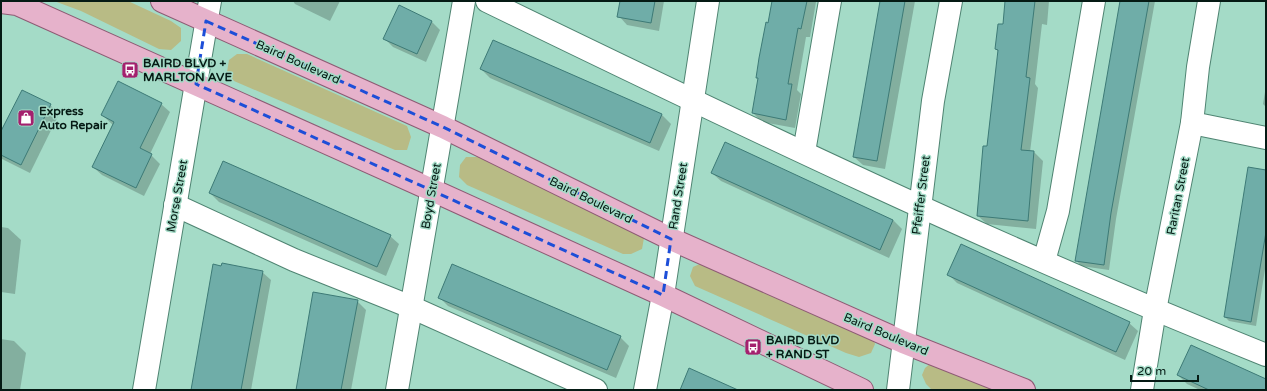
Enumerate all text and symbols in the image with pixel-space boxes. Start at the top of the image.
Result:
street label: Baird Boulevard [254,37,342,87]
place label: BAIRD BLVD + MARLTON AVE [143,56,232,84]
bus stop icon: BAIRD BLVD + MARLTON AVE [120,60,140,80]
place label: Express Auto Repair [39,104,108,133]
shop icon: Express Auto Repair [16,108,36,128]
street label: Pfeiffer Street [909,154,933,235]
street label: Raritan Street [1164,156,1192,236]
street label: Morse Street [164,158,190,233]
street label: Boyd Street [418,161,444,230]
street label: Rand Street [666,161,690,230]
street label: Baird Boulevard [547,174,635,226]
street label: Baird Boulevard [841,310,931,358]
place label: BAIRD BLVD + RAND ST [766,333,839,361]
bus stop icon: BAIRD BLVD + RAND ST [743,337,763,357]
scale bar [1131,357,1198,383]
text: 20 m [1137,364,1166,378]

